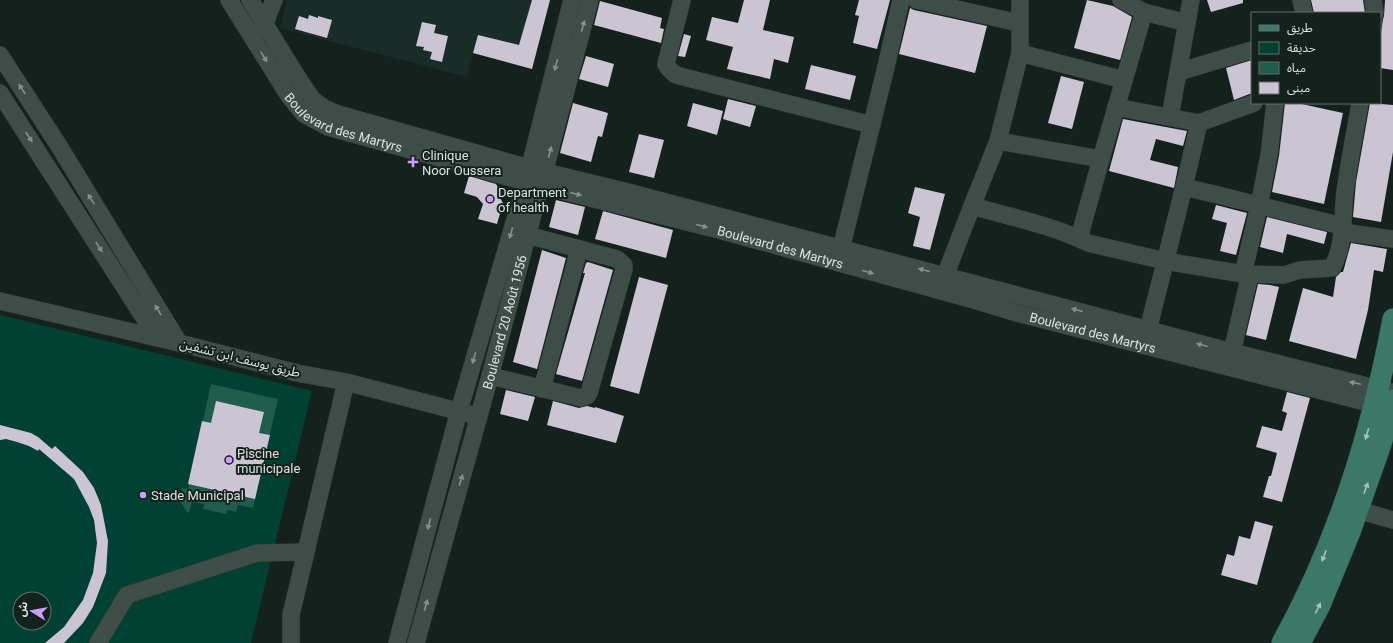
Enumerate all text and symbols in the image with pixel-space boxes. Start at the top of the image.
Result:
legend [1251,12,1381,104]
one-way arrow [580,20,586,32]
text: طريق [1287,21,1313,36]
text: حديقة [1287,41,1316,55]
one-way arrow [261,51,268,63]
one-way arrow [552,59,558,71]
text: مياه [1287,61,1306,75]
text: مبنى [1287,81,1310,95]
one-way arrow [18,83,25,94]
street label: Boulevard des Martyrs [282,90,404,155]
one-way arrow [25,131,32,143]
one-way arrow [547,146,553,158]
place label: Clinique Noor Oussera [422,148,501,178]
marker: Clinique Noor Oussera [407,156,419,168]
place label: Department of health [498,185,567,215]
one-way arrow [570,192,582,198]
one-way arrow [87,193,94,205]
marker: Department of health [485,194,495,204]
street label: Boulevard des Martyrs [716,222,845,271]
one-way arrow [696,223,709,229]
one-way arrow [508,227,514,239]
one-way arrow [95,241,102,253]
street label: Boulevard 20 Août 1956 [479,253,529,391]
one-way arrow [917,267,929,273]
one-way arrow [862,269,874,275]
one-way arrow [155,304,162,316]
one-way arrow [1070,307,1083,313]
street label: Boulevard des Martyrs [1028,309,1158,356]
street label: طريق يوسف ابن تشفين [178,336,302,381]
one-way arrow [1196,341,1208,347]
one-way arrow [471,352,477,364]
one-way arrow [1349,380,1361,386]
one-way arrow [1364,428,1370,440]
place label: Piscine municipale [237,446,300,476]
marker: Piscine municipale [224,455,234,465]
one-way arrow [458,474,464,486]
one-way arrow [1363,481,1369,493]
place label: Stade Municipal [151,488,244,503]
marker: Stade Municipal [138,490,148,500]
one-way arrow [425,517,431,530]
one-way arrow [1320,551,1326,563]
north arrow [12,591,52,631]
one-way arrow [423,599,429,611]
text: ش [15,601,30,618]
one-way arrow [1315,603,1321,614]

